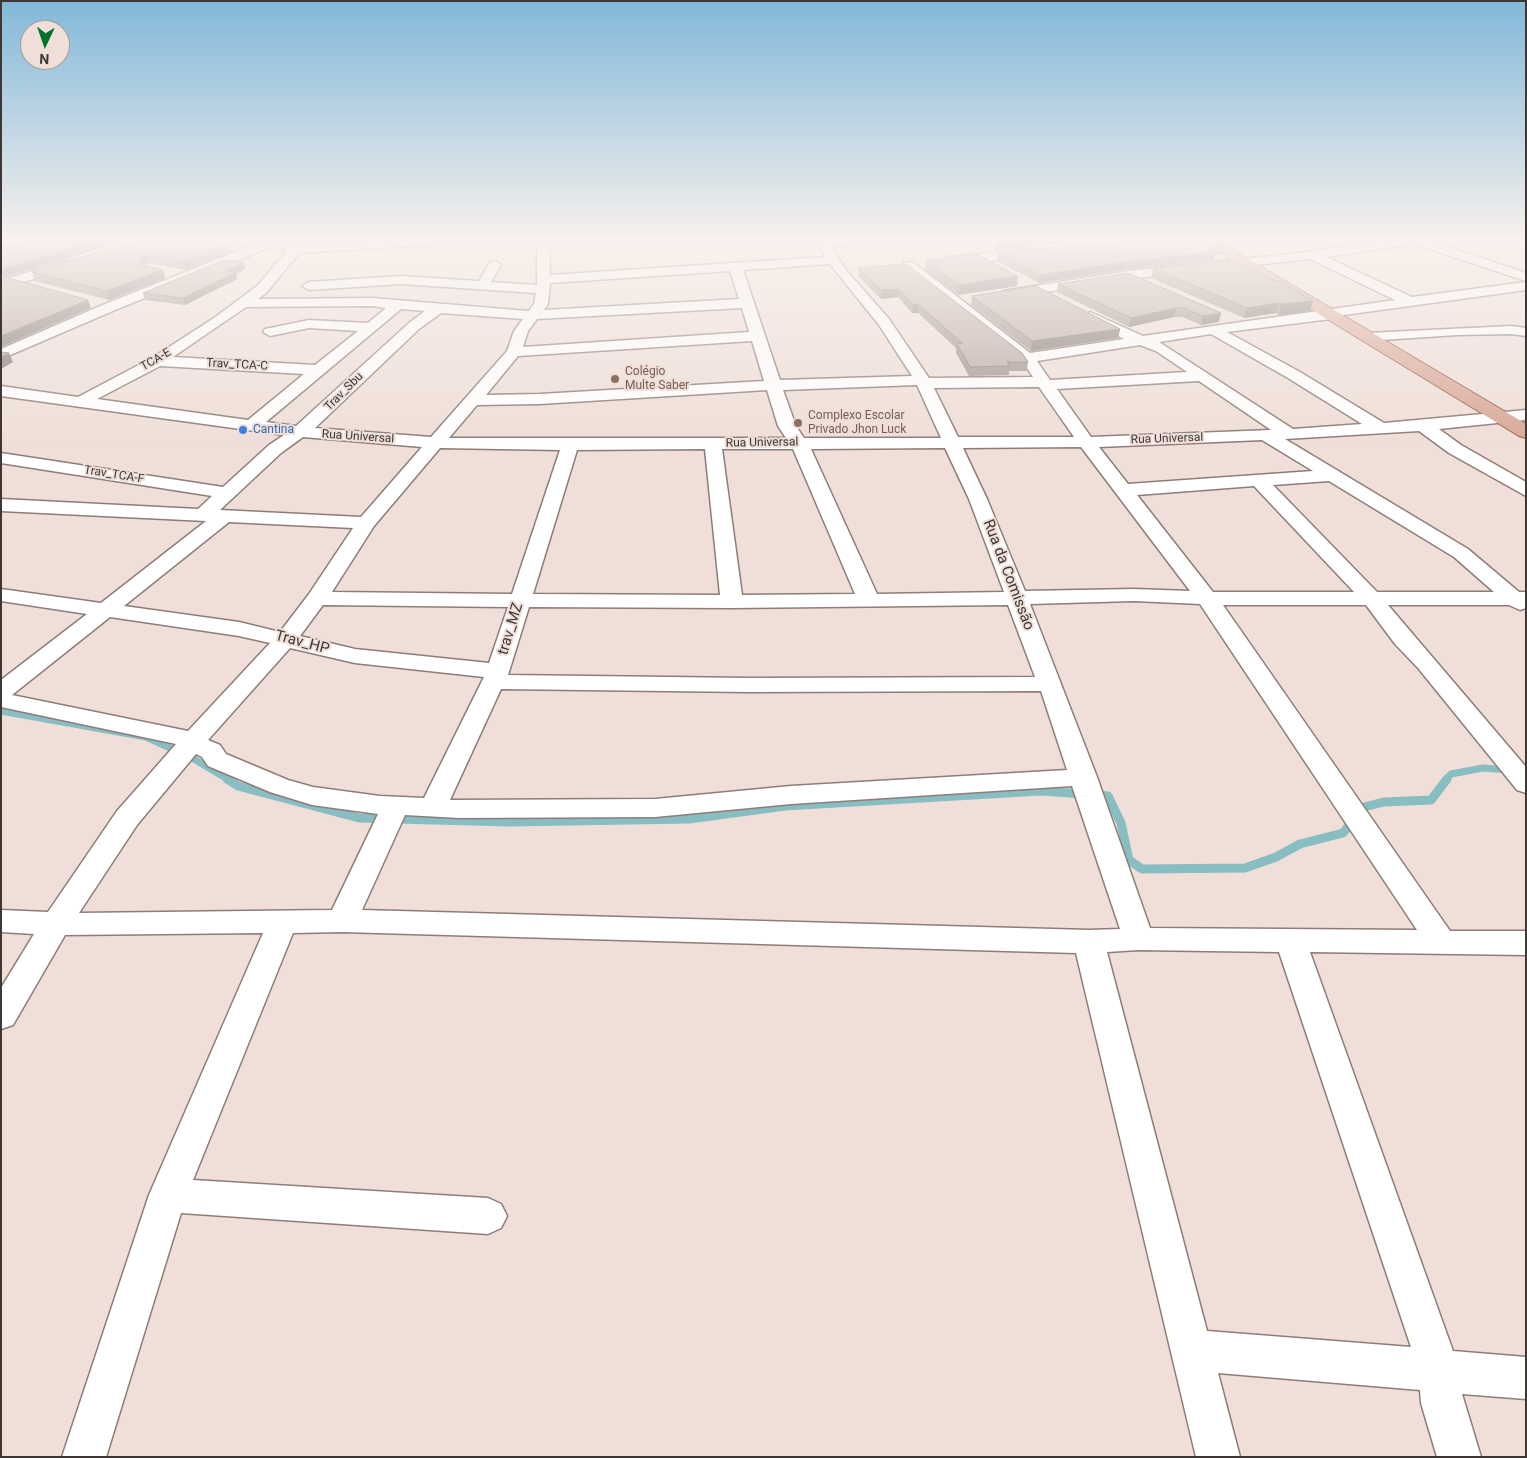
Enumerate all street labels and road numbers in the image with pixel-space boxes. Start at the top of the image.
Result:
street label: TCA-E [138,346,174,374]
street label: Trav_TCA-C [206,356,268,374]
street label: Trav_Sbu [322,370,366,414]
street label: Rua Universal [321,427,395,447]
street label: Rua Universal [1130,431,1204,447]
street label: Rua Universal [726,435,798,451]
street label: Trav_TCA-F [83,463,145,487]
street label: Rua da Comissão [979,517,1037,633]
street label: trav_MZ [495,601,527,657]
street label: Trav_HP [273,627,331,659]

